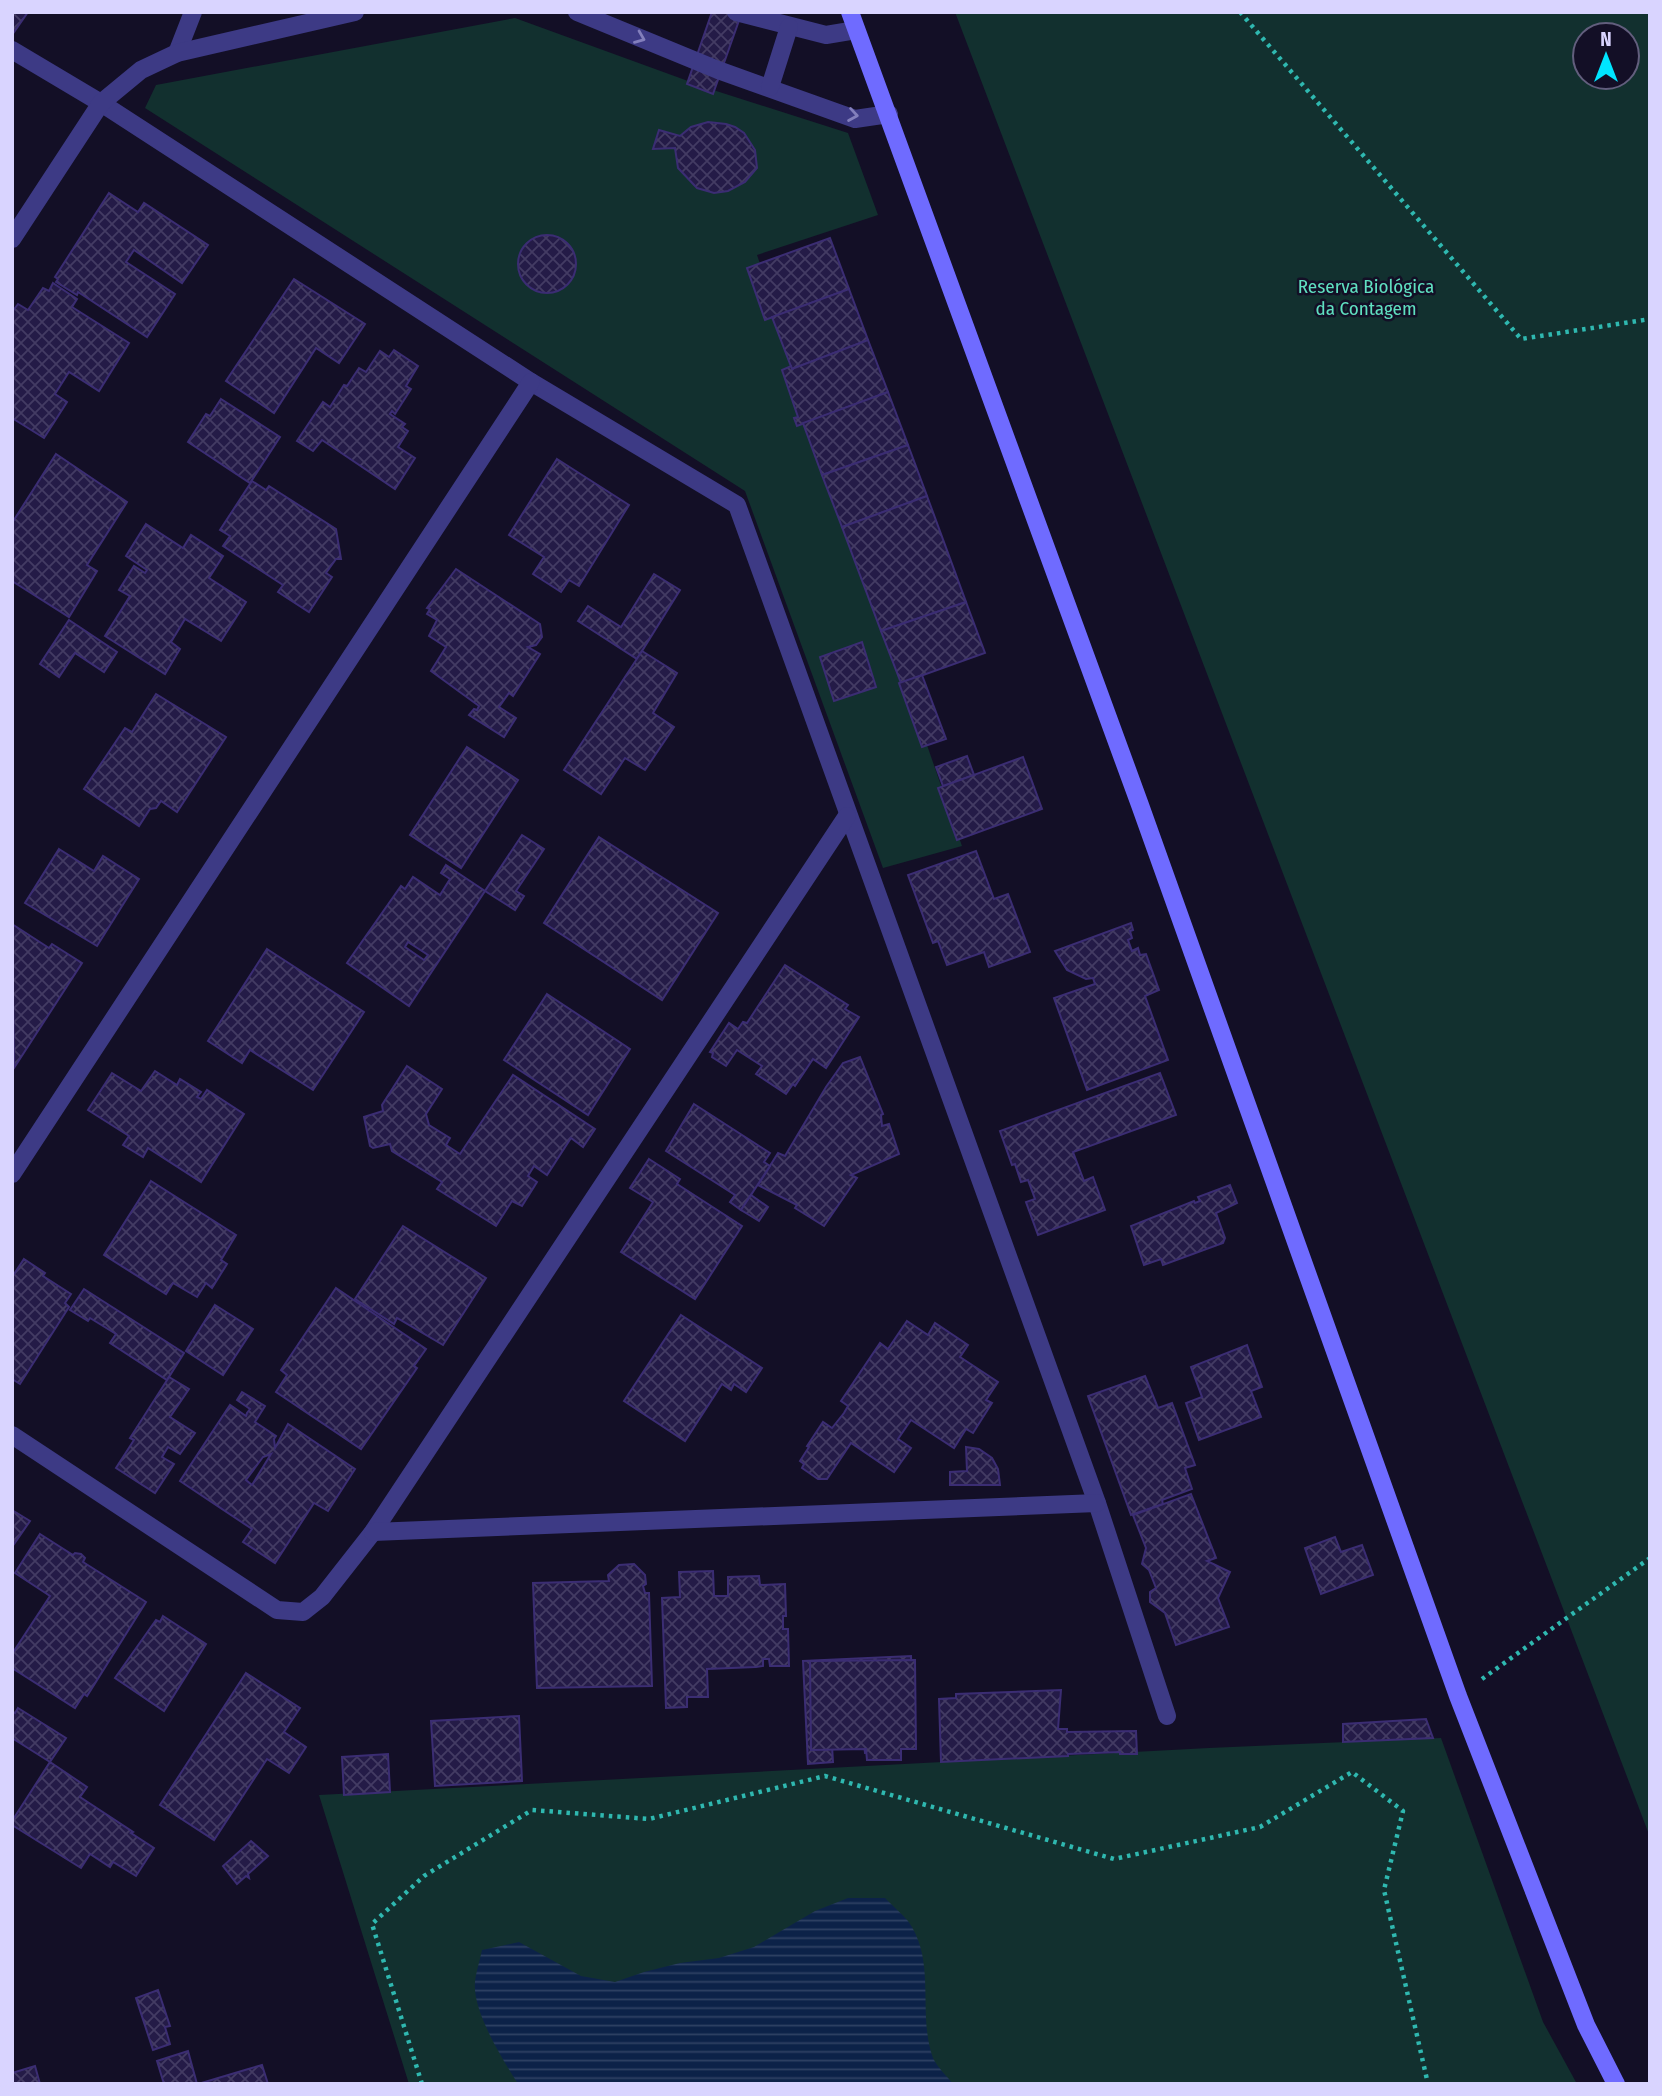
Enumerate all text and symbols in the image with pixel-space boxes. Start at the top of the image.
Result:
north arrow [1571,21,1641,91]
text: N [1600,28,1612,51]
one-way arrow [633,30,646,44]
one-way arrow [848,108,859,123]
park label: Reserva Biológica da Contagem [1298,275,1434,320]

